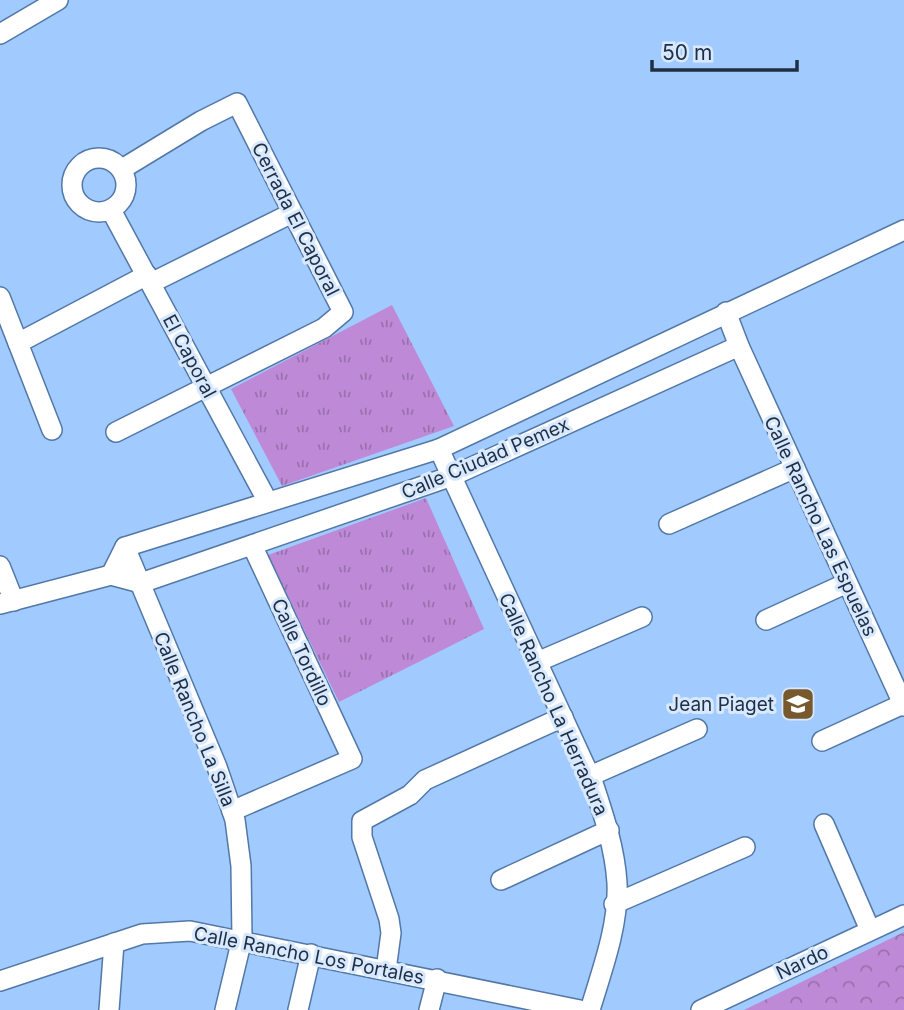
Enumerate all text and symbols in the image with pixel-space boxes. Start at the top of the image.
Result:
scale bar [652,28,797,72]
text: 50 m [662,40,712,65]
street label: Cerrada El Caporal [247,139,344,300]
street label: El Caporal [158,310,221,402]
street label: Calle Rancho Las Espuelas [759,412,882,640]
street label: Calle Ciudad Pemex [398,413,573,504]
street label: Calle Rancho La Herradura [494,589,613,819]
street label: Calle Tordillo [267,595,336,710]
street label: Calle Rancho La Silla [149,628,240,810]
school or university icon: Jean Piaget [779,685,817,723]
place label: Jean Piaget [668,693,774,716]
street label: Calle Rancho Los Portales [192,922,426,989]
street label: Nardo [772,940,832,984]

